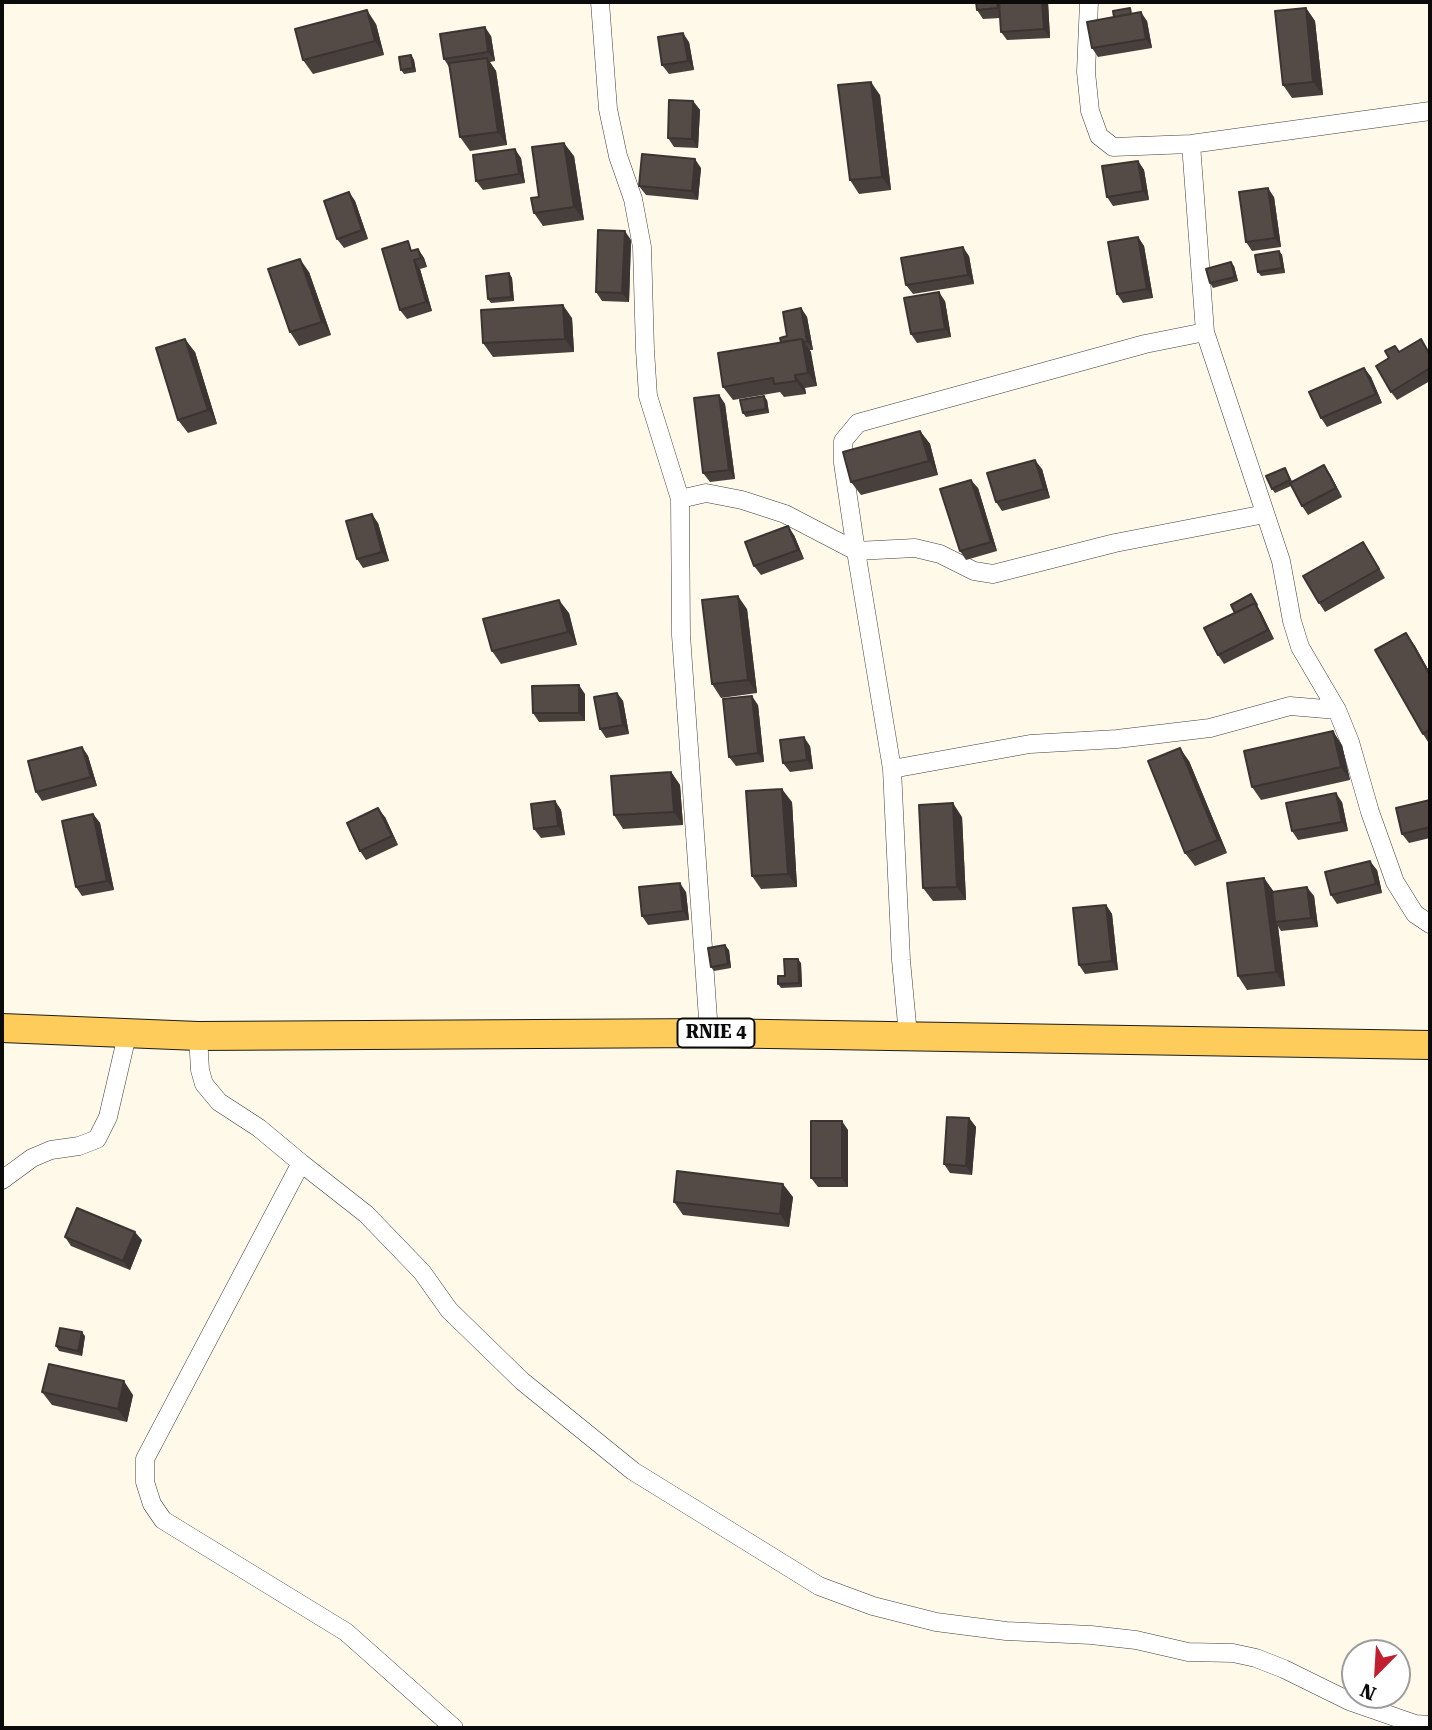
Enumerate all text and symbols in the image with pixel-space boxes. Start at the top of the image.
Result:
road number: RNIE 4 [678,1018,754,1048]
north arrow [1341,1639,1411,1709]
text: N [1357,1678,1379,1705]

